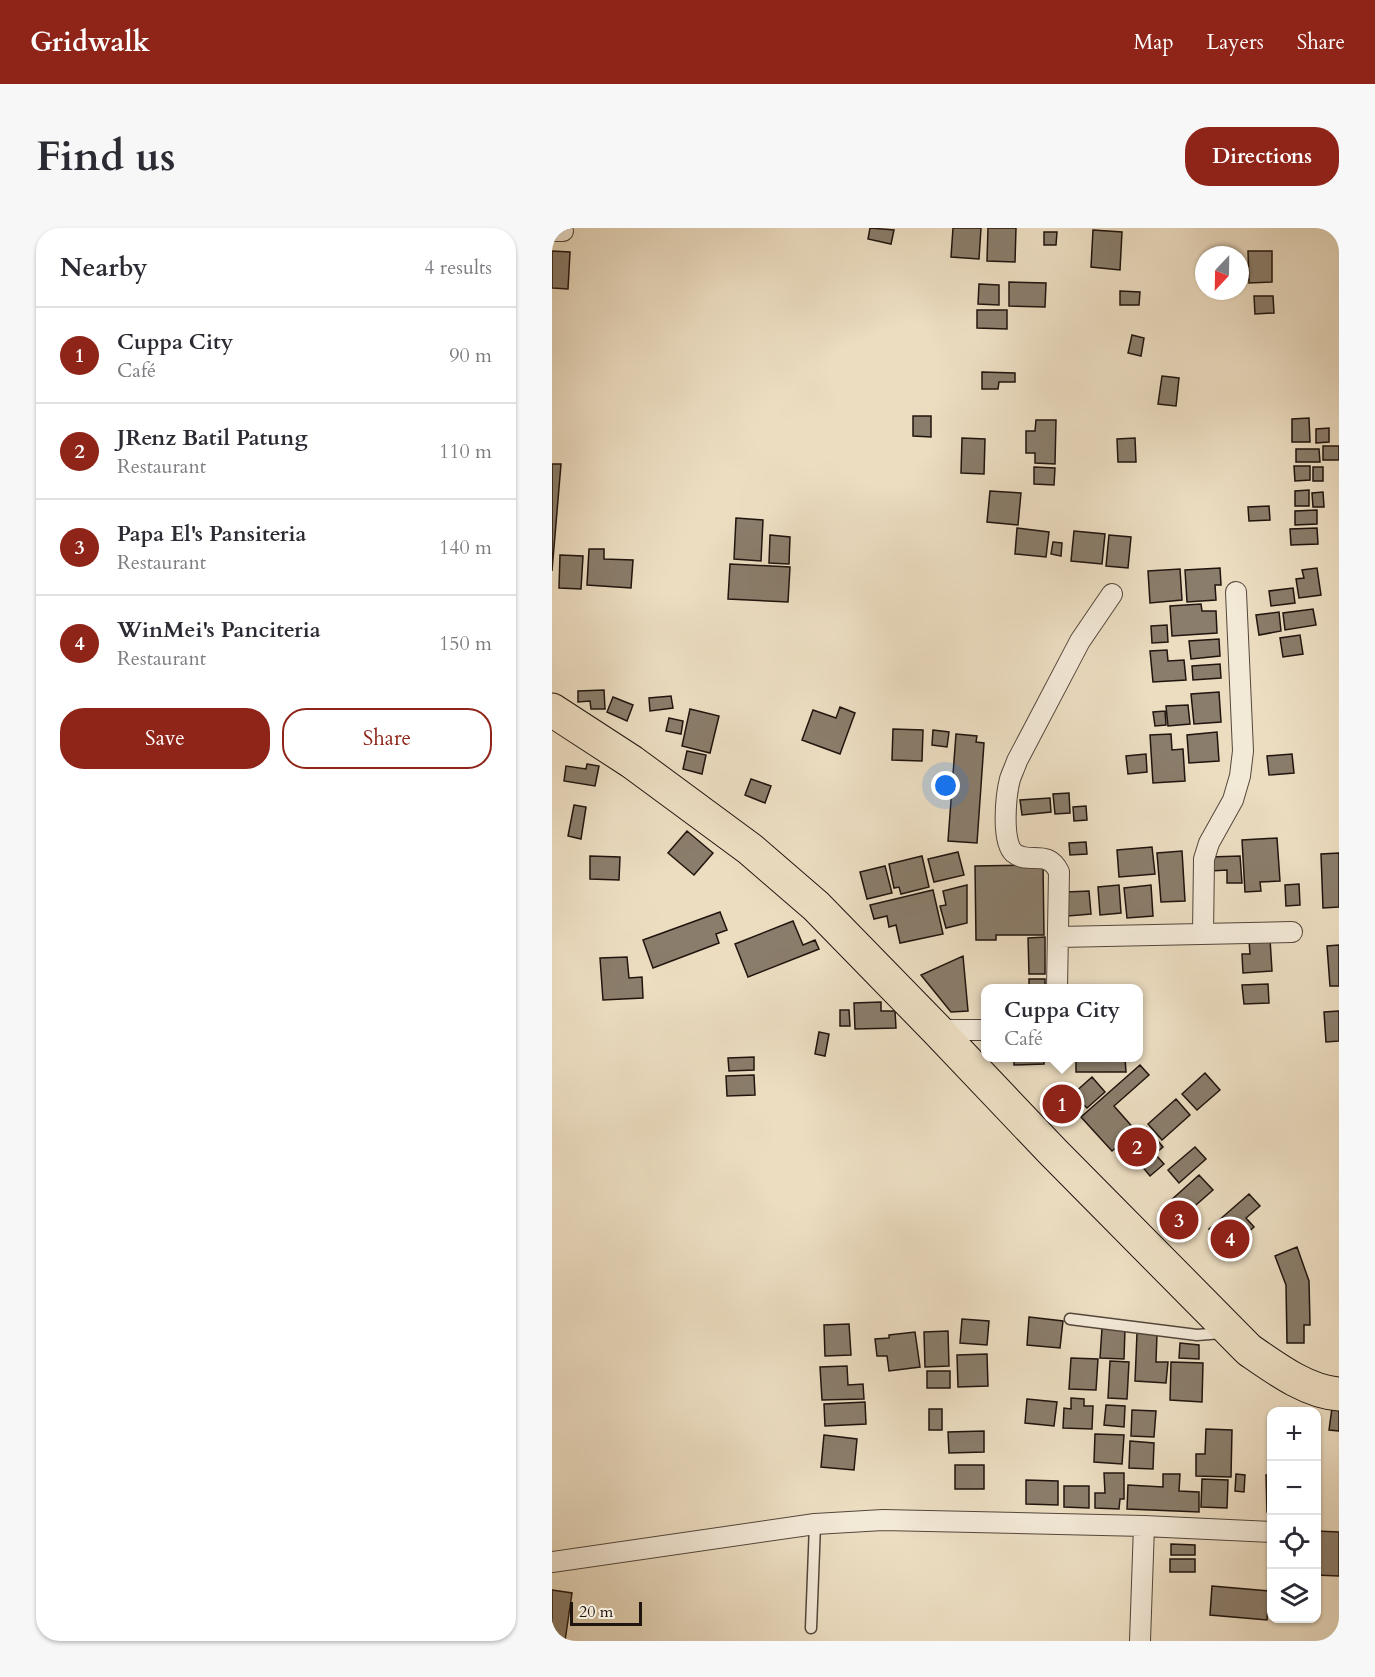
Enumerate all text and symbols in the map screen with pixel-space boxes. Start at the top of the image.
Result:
text: Gridwalk [30,23,150,61]
text: Map [1134,28,1174,57]
text: Layers [1207,28,1264,57]
text: Share [1297,28,1345,57]
button: Directions [1185,127,1339,186]
text: Find us [36,128,176,185]
north arrow [1195,246,1249,300]
text: Nearby [60,250,148,285]
text: 4 results [424,254,492,281]
text: Cuppa City [117,327,233,357]
text: 1 [74,342,85,369]
text: 90 m [449,342,492,369]
text: Café [117,357,156,384]
text: JRenz Batil Patung [117,423,308,453]
text: 2 [74,438,85,465]
text: 110 m [439,438,492,465]
text: Restaurant [117,453,206,480]
text: Papa El's Pansiteria [117,519,307,549]
text: 3 [74,534,85,561]
text: 140 m [439,534,492,561]
text: Restaurant [117,549,206,576]
text: WinMei's Panciteria [117,615,321,645]
text: 4 [74,630,85,657]
text: 150 m [439,630,492,657]
text: Restaurant [117,645,206,672]
button: Save [60,708,270,769]
button: Share [282,708,492,769]
your location [931,771,960,800]
popup [981,984,1143,1062]
text: Cuppa City [1004,995,1120,1025]
text: Café [1004,1025,1043,1052]
pin: 1 [1042,1082,1082,1126]
pin: 2 [1118,1124,1156,1170]
pin: 3 [1160,1198,1198,1242]
pin: 4 [1210,1216,1250,1262]
map controls [1267,1407,1321,1623]
button: + [1267,1407,1321,1461]
button: − [1267,1461,1321,1515]
button: locate [1267,1515,1321,1569]
button: layers [1267,1569,1321,1623]
scale bar [570,1599,642,1626]
text: 20 m [579,1601,613,1623]

